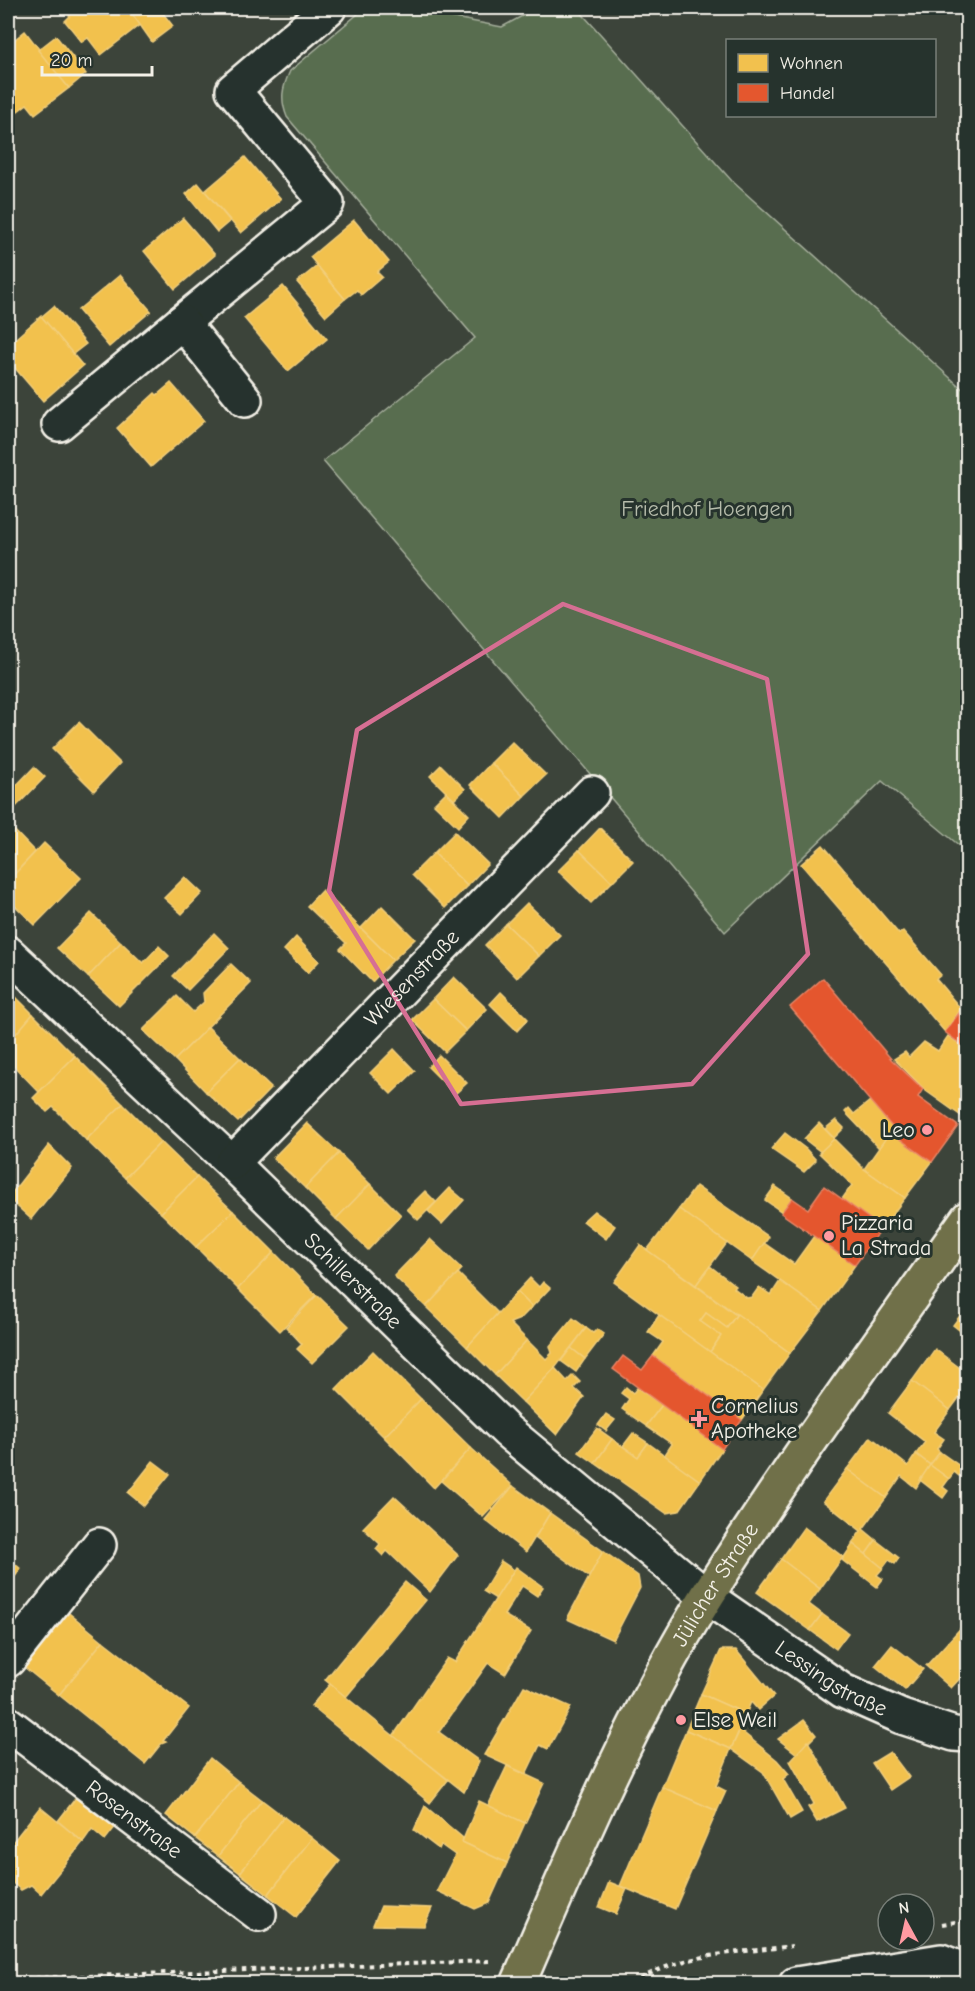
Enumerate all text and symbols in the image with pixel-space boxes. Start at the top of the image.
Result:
scale bar [42,39,152,77]
legend [726,39,936,117]
text: 20 m [51,50,92,71]
text: Wohnen [780,53,843,74]
text: Handel [780,83,835,104]
park label: Friedhof Hoengen [621,496,793,522]
street label: Wiesenstraße [359,924,465,1032]
place label: Leo [882,1117,915,1143]
marker: Leo [920,1123,934,1137]
place label: Pizzaria La Strada [841,1210,931,1261]
street label: Schillerstraße [299,1227,407,1334]
marker: Pizzaria La Strada [822,1229,836,1243]
place label: Cornelius Apotheke [711,1393,798,1444]
marker: Cornelius Apotheke [692,1412,706,1426]
street label: Jülicher Straße [667,1518,764,1651]
street label: Lessingstraße [770,1635,891,1722]
place label: Else Weil [693,1707,777,1733]
marker: Else Weil [674,1713,688,1727]
street label: Rosenstraße [81,1774,187,1864]
north arrow [876,1892,936,1952]
text: N [898,1898,910,1918]

